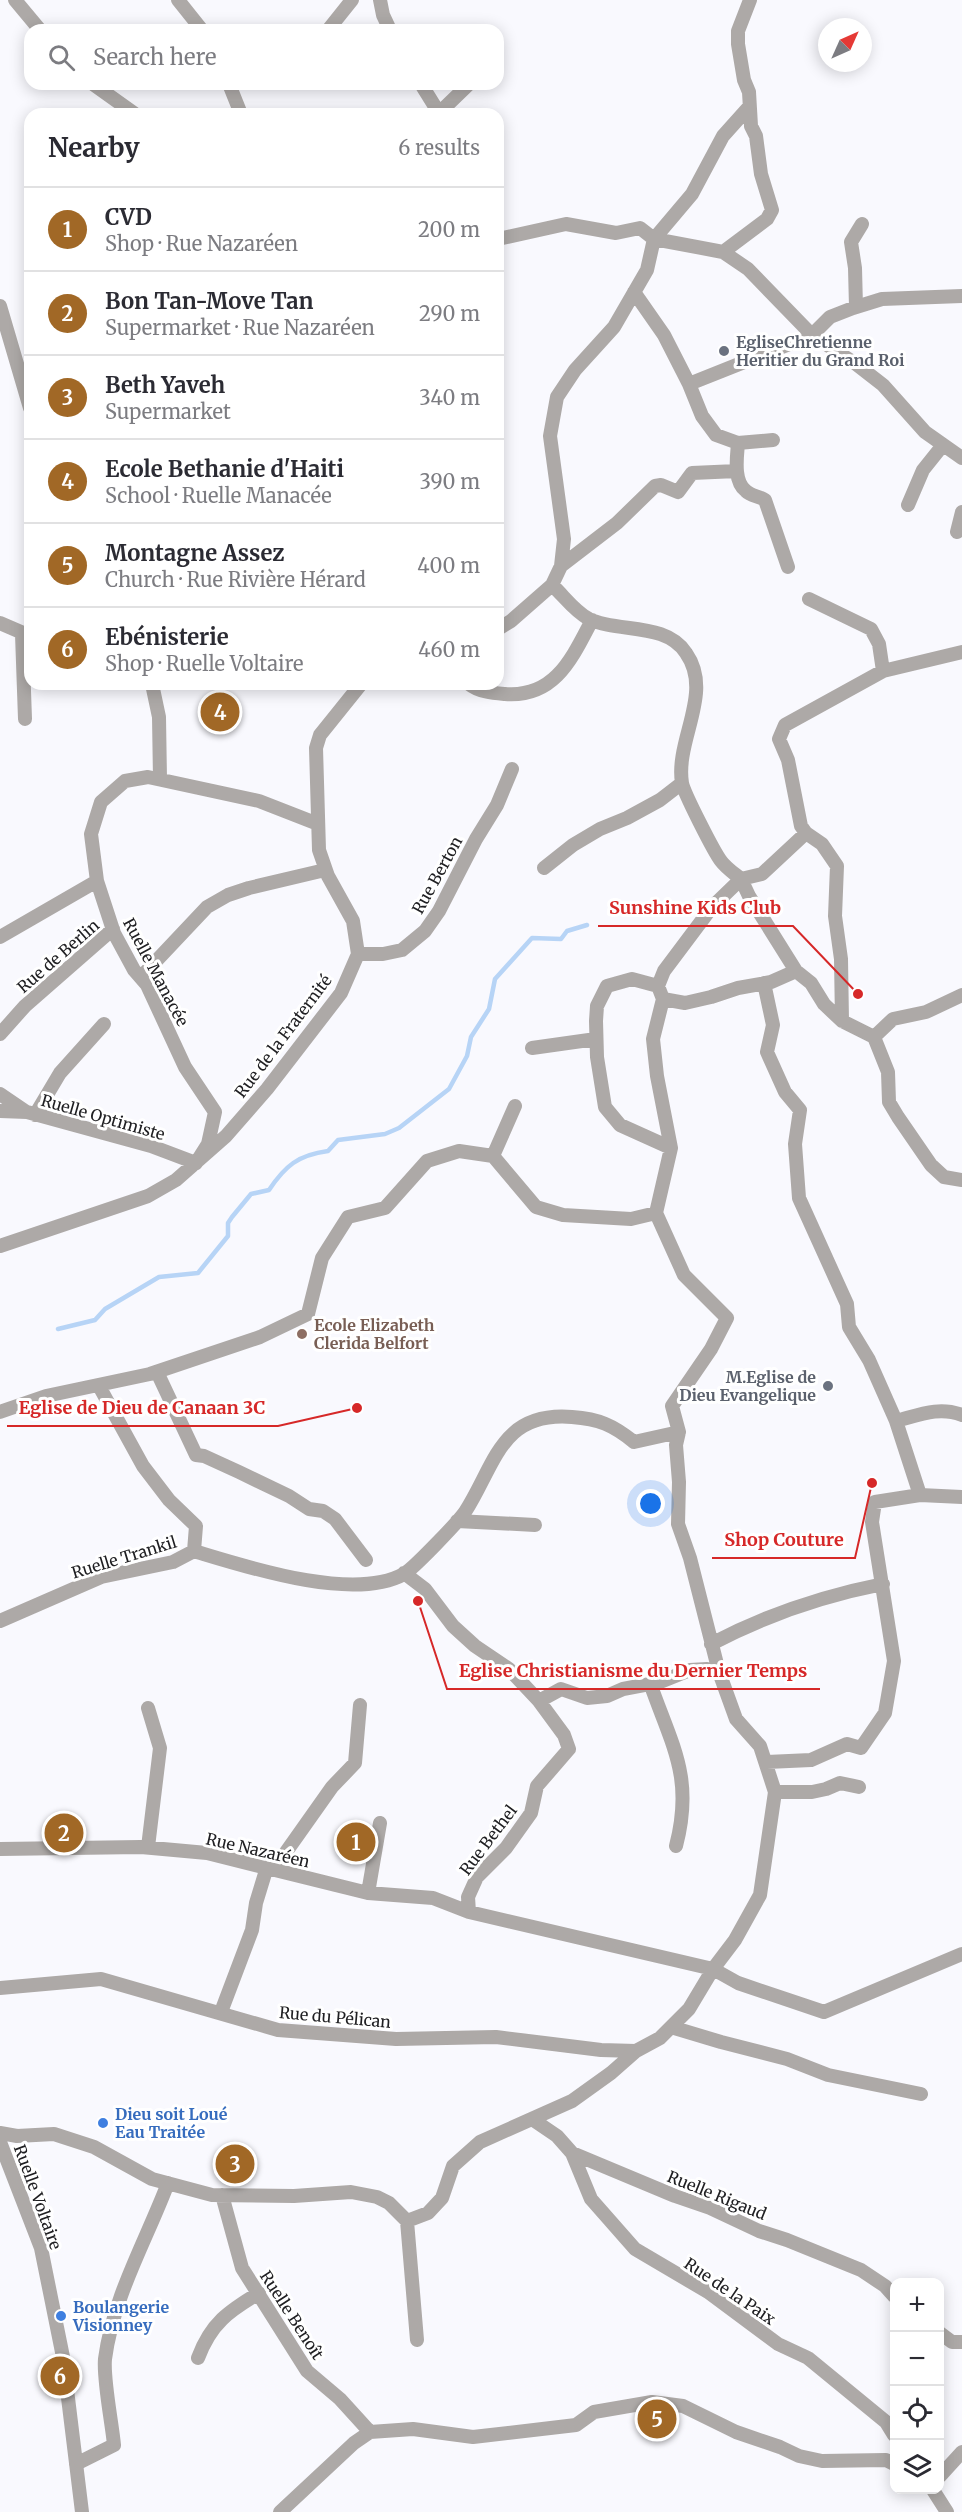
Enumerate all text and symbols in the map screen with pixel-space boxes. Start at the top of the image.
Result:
north arrow [818,18,872,72]
search box [24,24,504,90]
icon: search [45,41,78,74]
text: Search here [93,43,216,71]
text: Nearby [48,131,140,164]
text: 6 results [398,135,480,160]
text: CVD [105,203,152,231]
text: 1 [63,217,72,242]
text: 200 m [418,217,480,242]
text: Shop · Rue Nazaréen [105,231,298,256]
text: Bon Tan-Move Tan [105,287,313,315]
text: 2 [62,301,73,326]
text: 290 m [419,301,480,326]
text: Supermarket · Rue Nazaréen [105,315,375,340]
place label: EgliseChretienne Heritier du Grand Roi [736,332,905,370]
marker: EgliseChretienne Heritier du Grand Roi [717,344,731,358]
text: Beth Yaveh [105,371,225,399]
text: 3 [62,385,73,410]
text: 340 m [419,385,480,410]
text: Supermarket [105,399,231,424]
text: Ecole Bethanie d'Haiti [105,455,344,483]
text: 4 [61,469,74,494]
text: 390 m [420,469,480,494]
text: School · Ruelle Manacée [105,483,332,508]
text: Montagne Assez [105,539,284,567]
text: 5 [62,553,73,578]
text: 400 m [417,553,480,578]
text: Church · Rue Rivière Hérard [105,567,366,592]
text: Ebénisterie [105,623,229,651]
text: 6 [61,637,74,662]
text: 460 m [418,637,480,662]
text: Shop · Ruelle Voltaire [105,651,304,676]
pin: 4 [200,690,240,734]
street label: Rue Berton [408,832,467,917]
callout: Sunshine Kids Club [598,890,793,926]
text: Sunshine Kids Club [609,896,781,919]
street label: Ruelle Manacée [119,914,193,1030]
street label: Rue de Berlin [13,915,103,997]
street label: Rue de la Fraternité [230,971,336,1101]
street label: Ruelle Optimiste [39,1090,167,1144]
place label: Ecole Elizabeth Clerida Belfort [314,1315,435,1353]
marker: Ecole Elizabeth Clerida Belfort [295,1327,309,1341]
place label: M.Eglise de Dieu Evangelique [679,1367,816,1405]
marker: M.Eglise de Dieu Evangelique [821,1379,835,1393]
callout: Eglise de Dieu de Canaan 3C [7,1390,278,1426]
text: Eglise de Dieu de Canaan 3C [19,1396,265,1419]
your location [636,1489,665,1518]
callout: Shop Couture [712,1522,855,1558]
text: Shop Couture [724,1528,844,1551]
street label: Ruelle Trankil [69,1532,179,1582]
callout: Eglise Christianisme du Dernier Temps [447,1653,820,1689]
text: Eglise Christianisme du Dernier Temps [459,1659,807,1682]
street label: Rue Bethel [455,1801,521,1879]
pin: 2 [44,1810,84,1856]
pin: 1 [336,1820,376,1864]
street label: Rue Nazaréen [204,1828,312,1872]
street label: Rue du Pélican [278,2002,392,2032]
place label: Dieu soit Loué Eau Traitée [115,2104,228,2142]
marker: Dieu soit Loué Eau Traitée [96,2116,110,2130]
street label: Ruelle Voltaire [10,2142,66,2252]
pin: 3 [216,2142,254,2186]
street label: Ruelle Rigaud [665,2166,770,2224]
street label: Rue de la Paix [681,2253,780,2329]
street label: Ruelle Benoît [256,2267,329,2364]
map controls [890,2278,944,2494]
button: + [890,2278,944,2332]
place label: Boulangerie Visionney [72,2297,169,2335]
marker: Boulangerie Visionney [54,2309,68,2323]
button: − [890,2332,944,2386]
pin: 6 [40,2354,80,2398]
button: locate [890,2386,944,2440]
pin: 5 [638,2396,676,2442]
button: layers [890,2440,944,2494]

